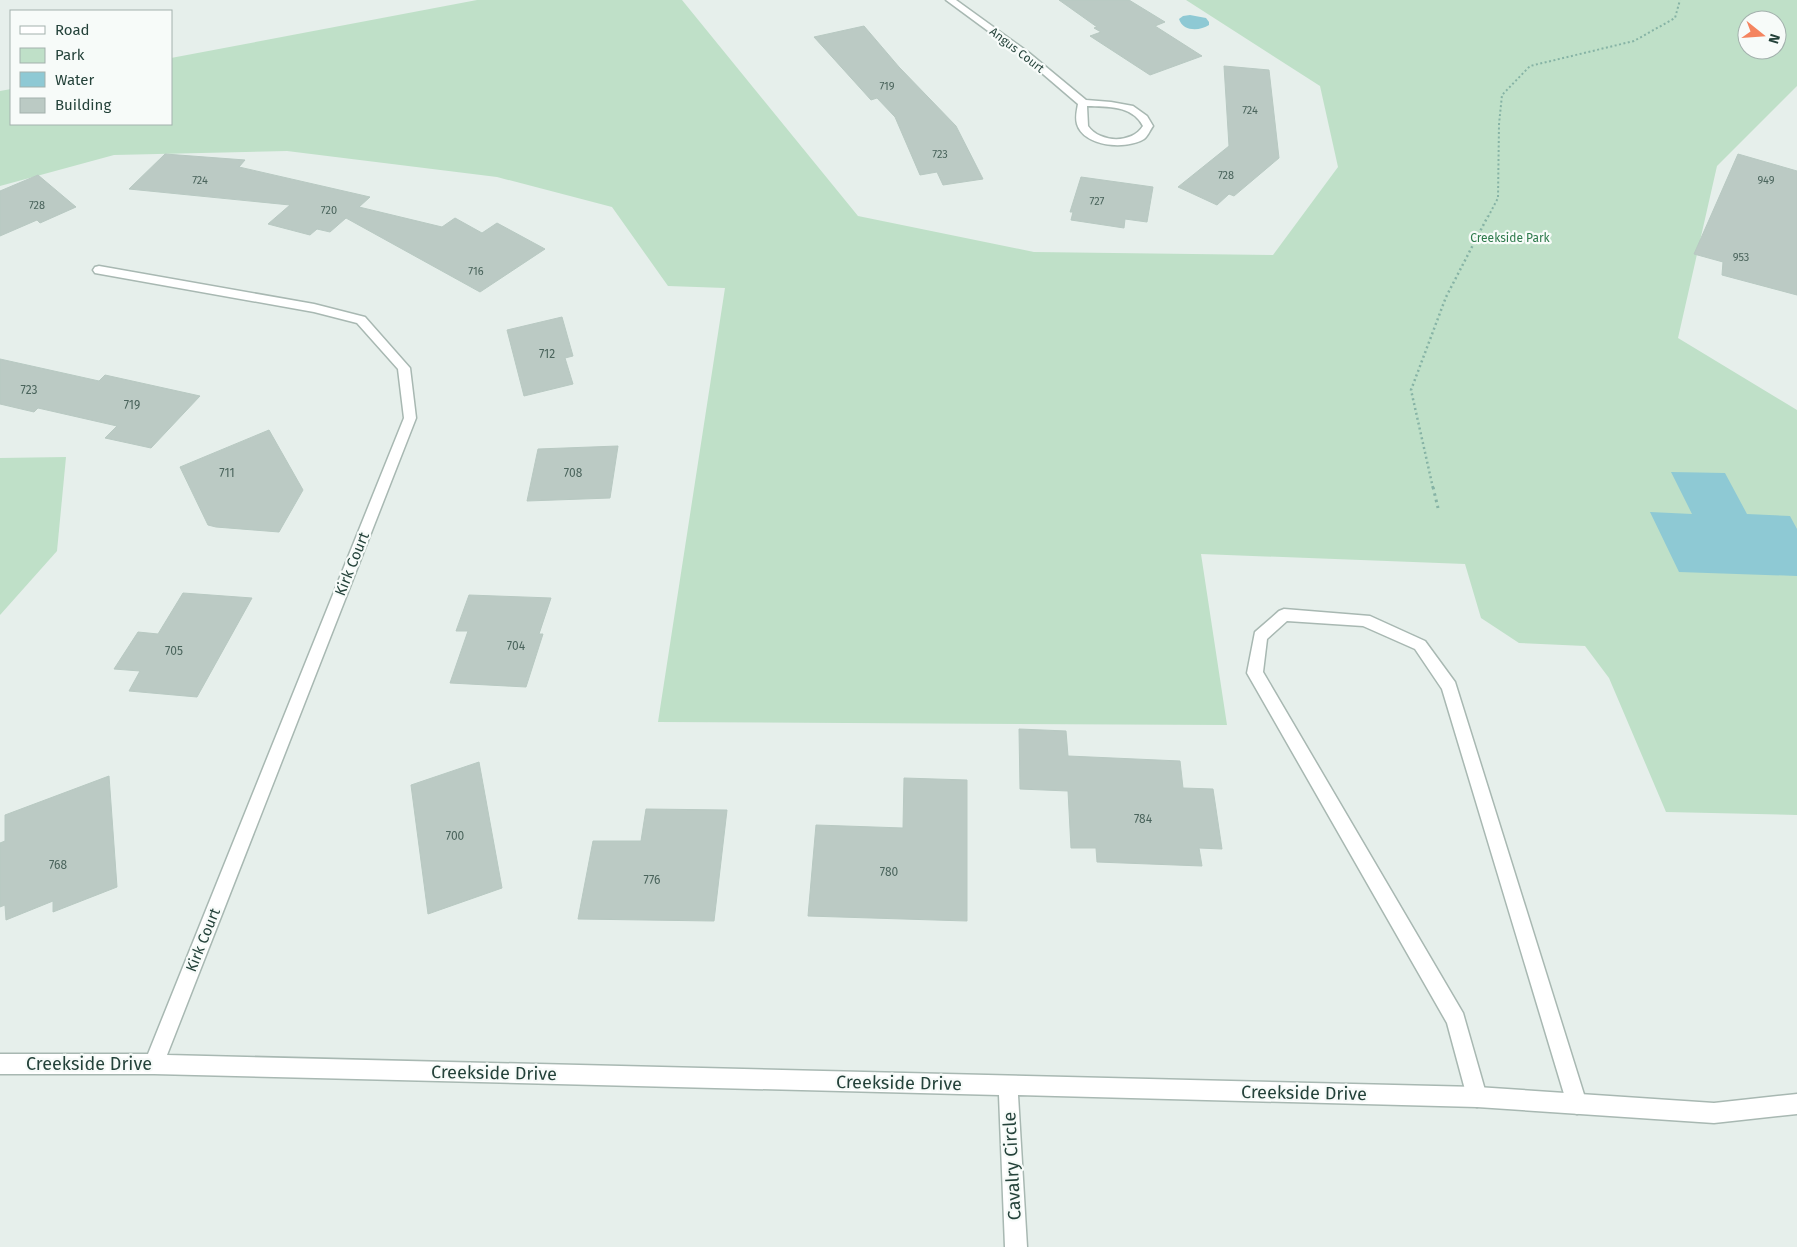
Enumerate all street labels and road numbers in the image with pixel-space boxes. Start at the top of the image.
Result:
street label: Angus Court [987,24,1048,76]
street label: Kirk Court [331,529,373,599]
street label: Kirk Court [182,905,224,975]
street label: Creekside Drive [26,1053,152,1075]
street label: Creekside Drive [431,1061,557,1085]
street label: Creekside Drive [836,1071,962,1095]
street label: Creekside Drive [1241,1081,1367,1105]
street label: Cavalry Circle [998,1111,1026,1221]

